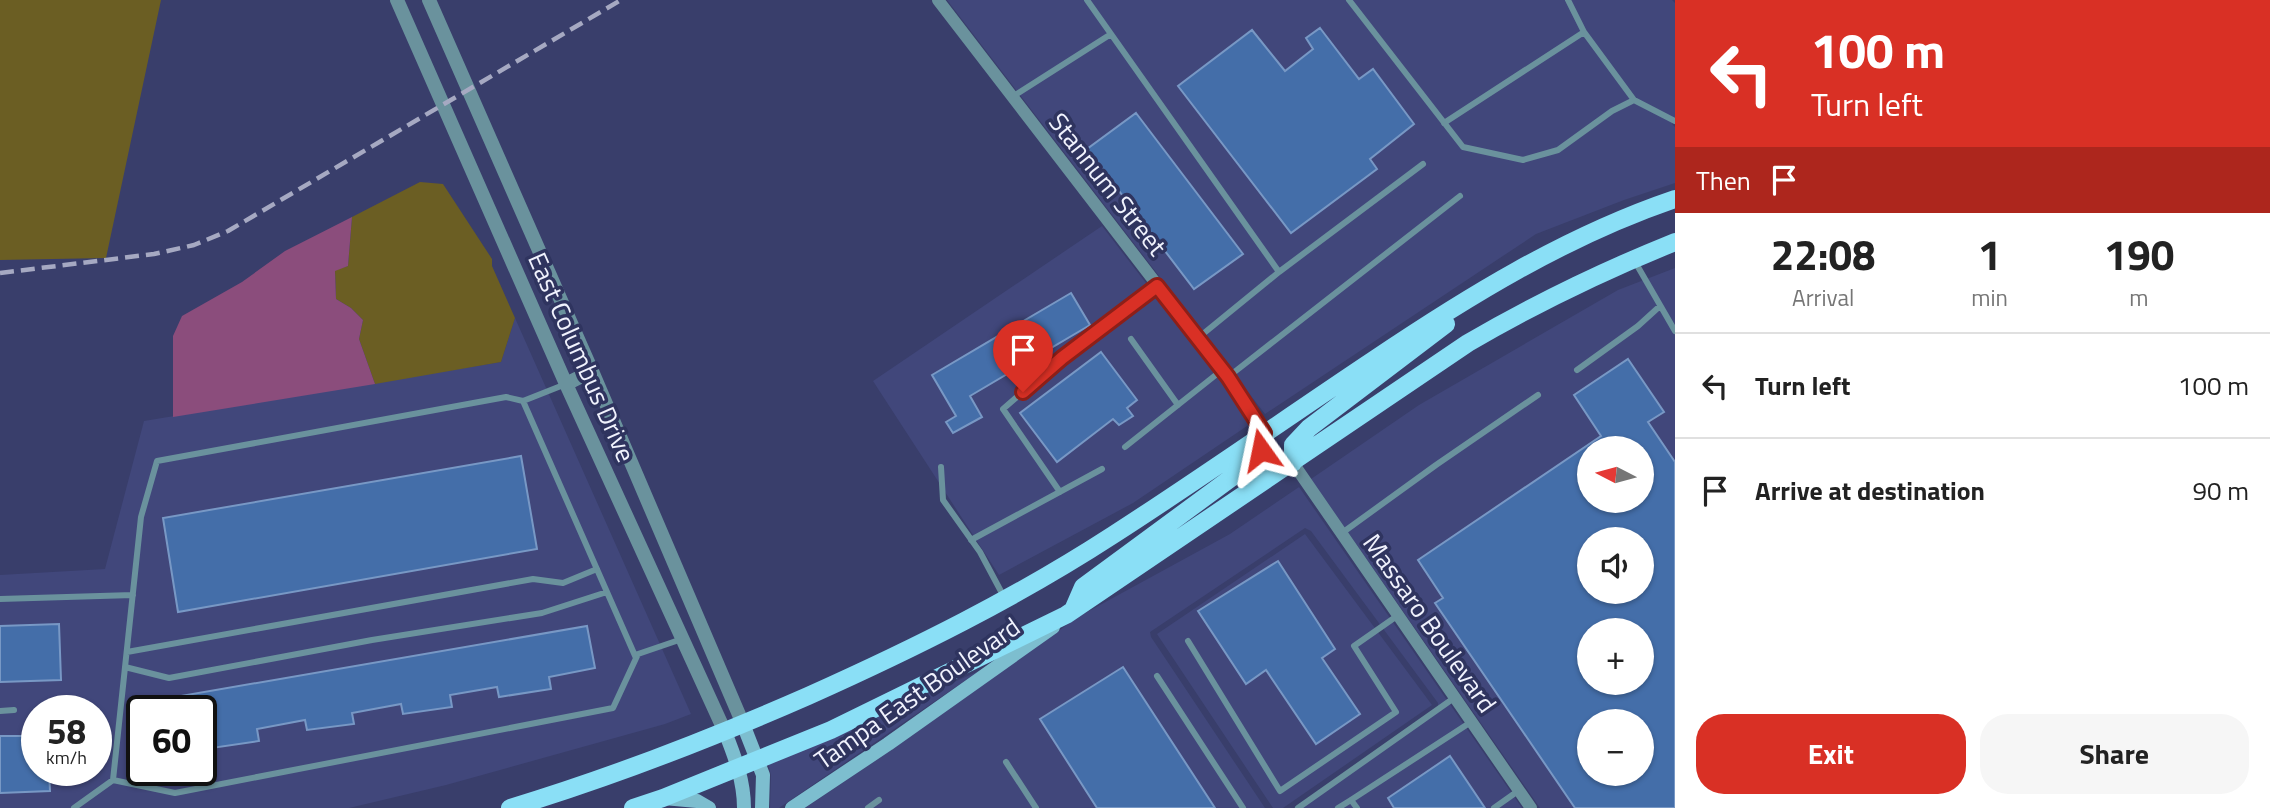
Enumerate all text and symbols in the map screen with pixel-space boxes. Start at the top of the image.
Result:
text: 100 m [1811,12,1945,87]
icon: left [1696,28,1787,119]
text: Turn left [1811,80,1923,128]
street label: Stannum Street [1040,104,1176,264]
text: Then [1696,161,1751,200]
icon: arrive [1765,161,1803,199]
text: 22:08 [1771,222,1876,286]
text: 1 [1978,222,2001,286]
text: 190 [2104,222,2174,286]
street label: East Columbus Drive [518,246,646,468]
text: Arrival [1792,280,1854,315]
text: min [1971,280,2008,315]
text: m [2129,280,2149,315]
pin [993,320,1053,392]
icon: arrive [1004,331,1042,369]
text: Turn left [1755,366,1850,405]
text: 100 m [2178,366,2249,405]
icon: left [1696,367,1734,405]
position arrow [1224,413,1298,487]
north arrow [1577,436,1654,513]
map controls [1577,436,1654,786]
text: Arrive at destination [1755,471,1985,510]
text: 90 m [2192,471,2249,510]
icon: arrive [1696,472,1734,510]
street label: Massaro Boulevard [1354,526,1506,720]
button: sound [1577,527,1654,604]
street label: Tampa East Boulevard [806,607,1028,779]
button: + [1577,618,1654,695]
speed limit sign: 60 [126,695,217,786]
text: 58 [47,704,86,758]
button: − [1577,709,1654,786]
button: Exit [1696,714,1966,794]
button: Share [1980,714,2249,794]
text: km/h [46,744,87,771]

